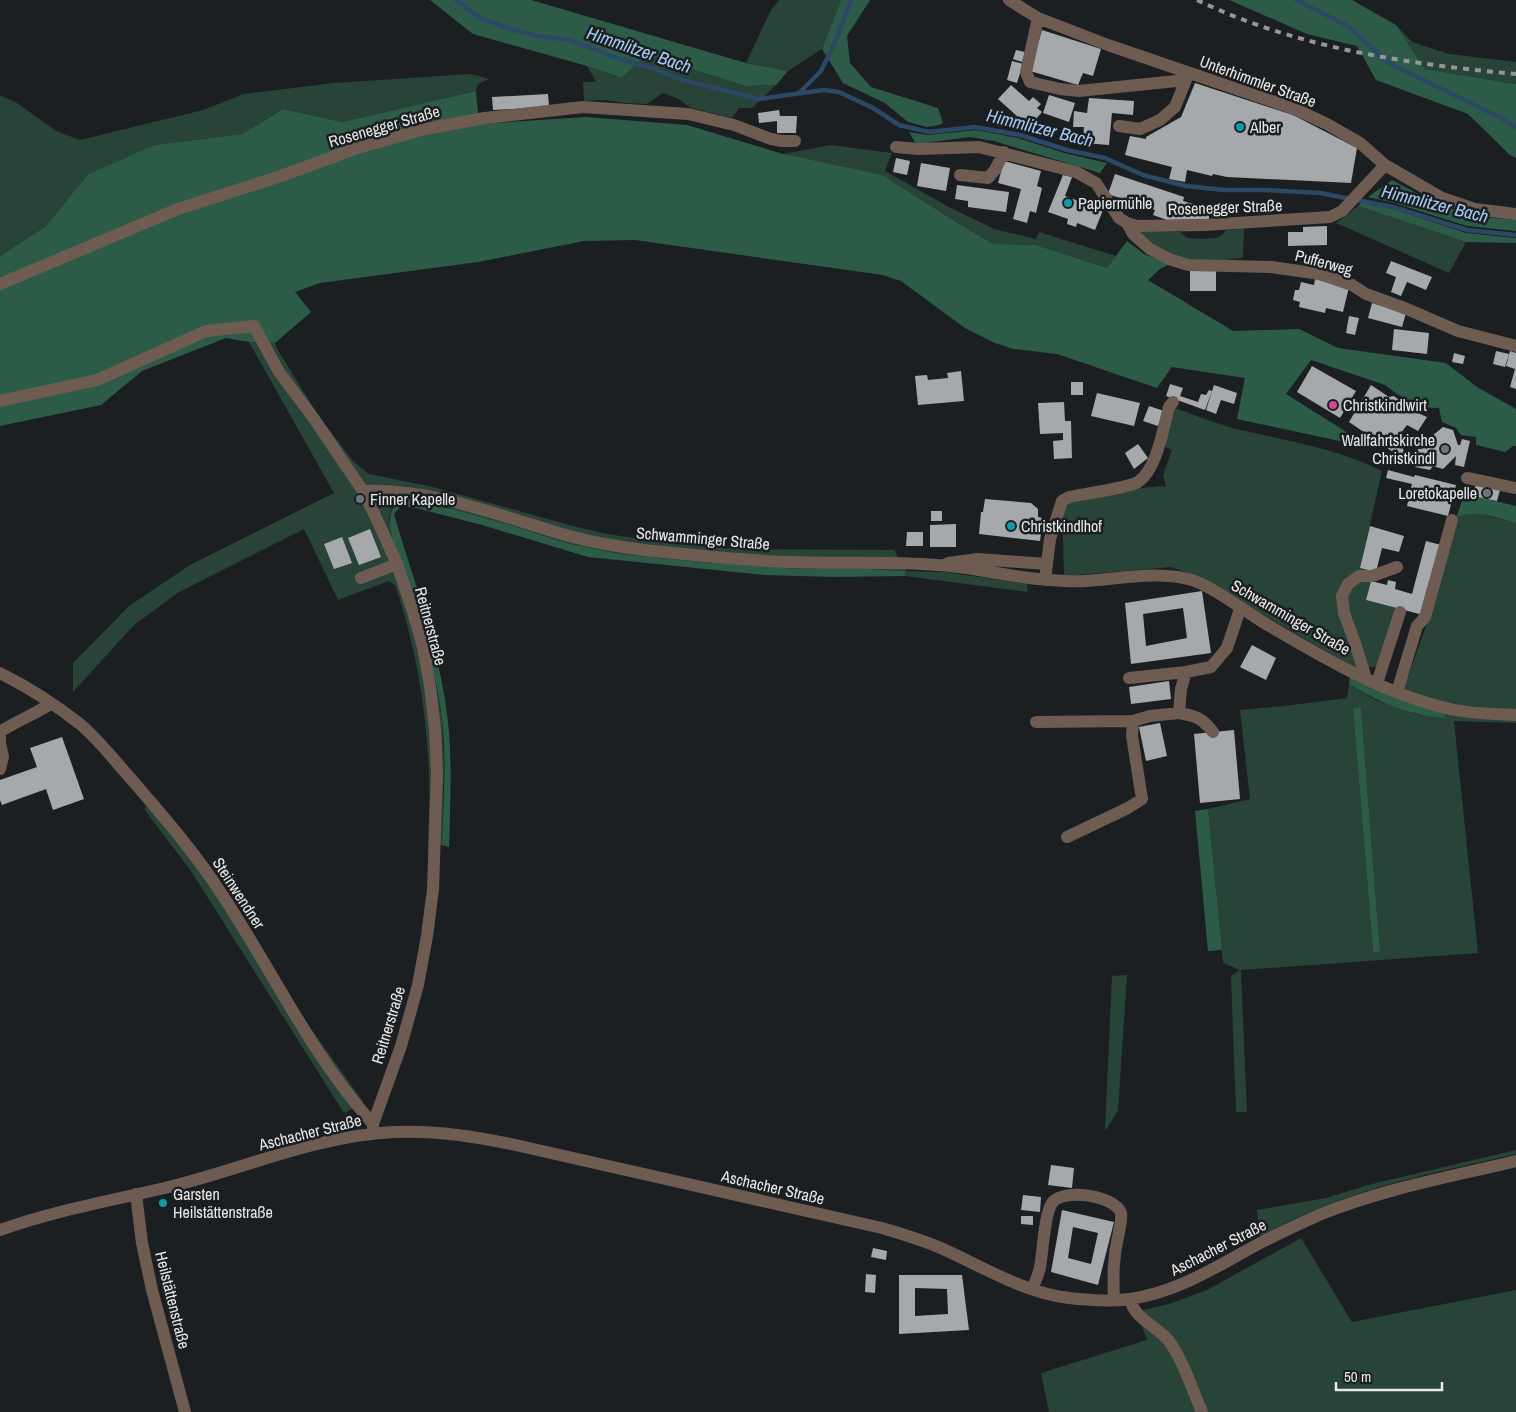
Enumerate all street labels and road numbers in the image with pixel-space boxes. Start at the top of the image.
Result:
street label: Unterhimmler Straße [1197,50,1319,112]
street label: Rosenegger Straße [326,100,442,152]
street label: Rosenegger Straße [1167,194,1283,220]
street label: Pufferweg [1293,244,1356,280]
street label: Schwamminger Straße [635,521,771,555]
street label: Schwamminger Straße [1227,574,1355,660]
street label: Reitnerstraße [410,584,452,668]
street label: Steinwendner [208,853,271,933]
street label: Reitnerstraße [366,983,410,1067]
street label: Aschacher Straße [255,1109,364,1156]
street label: Aschacher Straße [718,1164,827,1210]
street label: Aschacher Straße [1165,1213,1270,1281]
street label: Heilstättenstraße [150,1249,196,1351]

